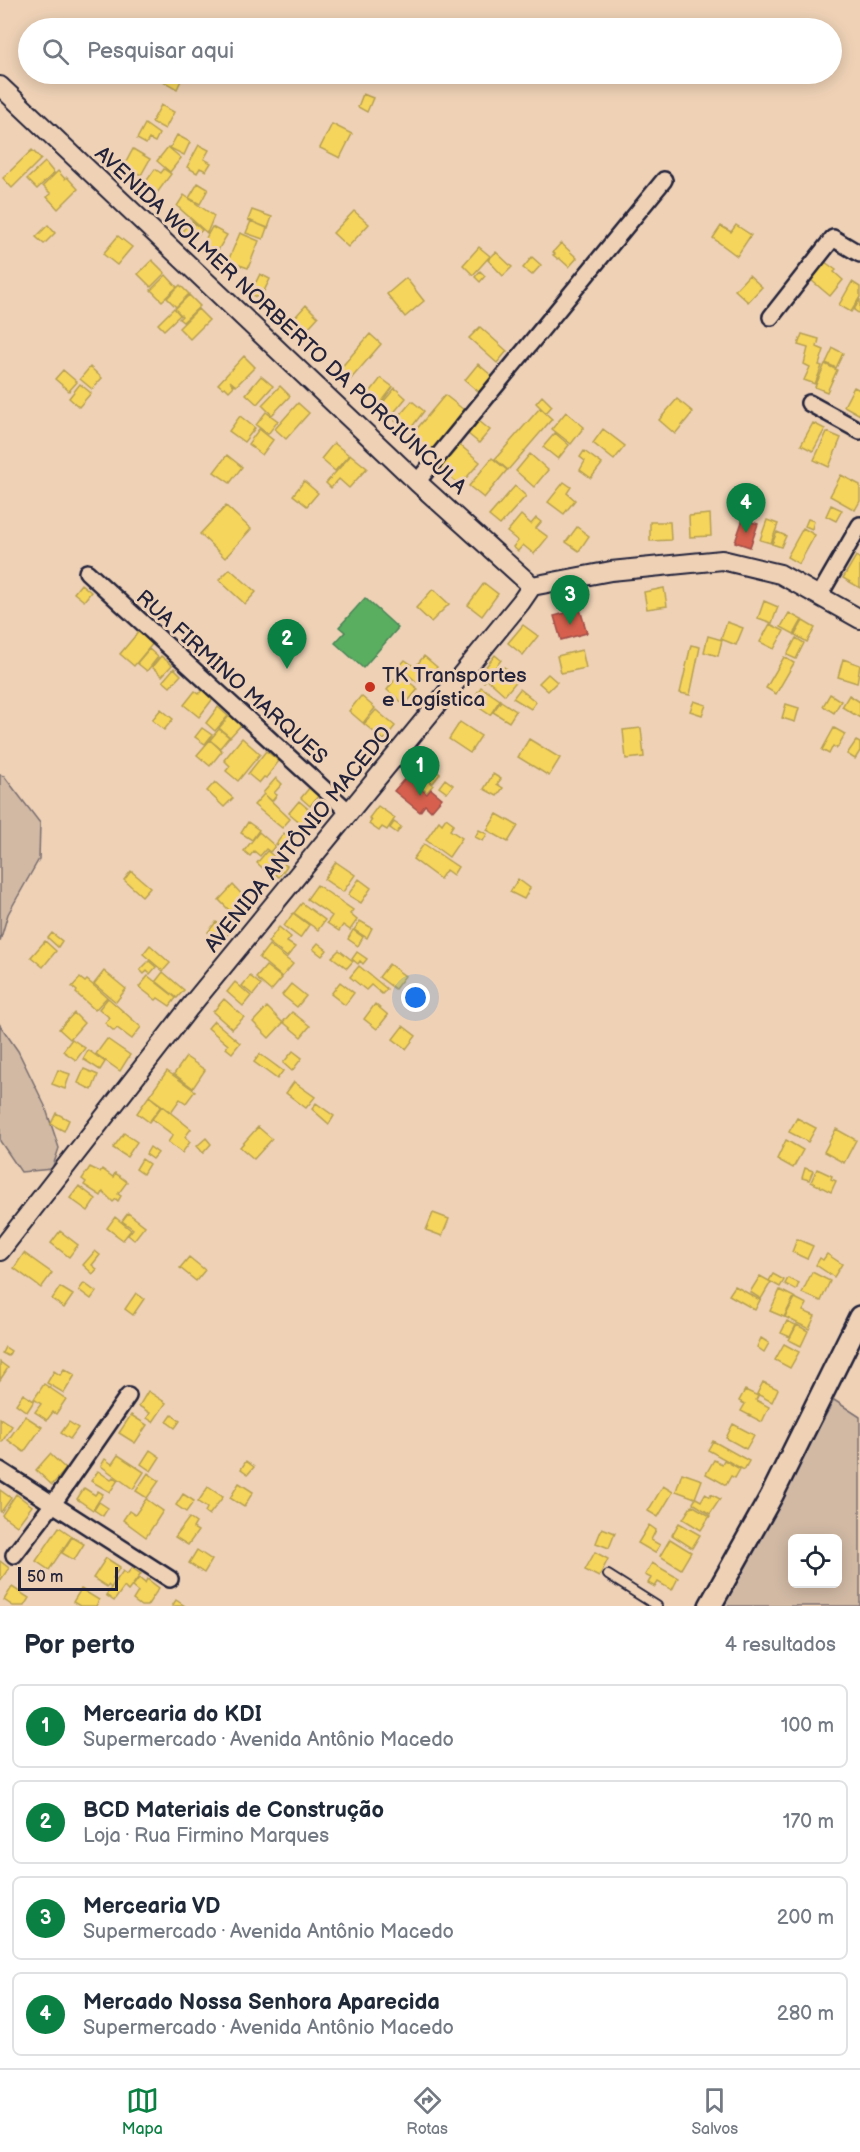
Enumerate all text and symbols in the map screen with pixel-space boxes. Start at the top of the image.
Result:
search box [18,18,842,84]
icon: search [39,35,72,68]
text: Pesquisar aqui [87,38,234,65]
street label: AVENIDA WOLMER NORBERTO DA PORCIÚNCULA [90,141,472,500]
pin: 4 [726,484,766,533]
pin: 3 [550,576,590,625]
street label: RUA FIRMINO MARQUES [131,585,332,770]
pin: 2 [268,620,306,669]
place label: TK Transportes e Logística [382,663,527,712]
marker: TK Transportes e Logística [363,680,377,694]
street label: AVENIDA ANTÔNIO MACEDO [199,721,397,957]
pin: 1 [400,746,440,796]
your location [401,983,430,1012]
map controls [788,1534,842,1588]
button: locate [788,1534,842,1588]
scale bar [18,1564,118,1592]
text: 50 m [27,1568,63,1587]
text: Por perto [24,1630,135,1661]
text: 4 resultados [725,1633,836,1657]
text: Mercearia do KDI [83,1701,262,1728]
text: 1 [41,1714,50,1738]
text: 100 m [781,1714,834,1738]
text: Supermercado · Avenida Antônio Macedo [83,1728,454,1752]
text: BCD Materiais de Construção [83,1797,384,1824]
text: 2 [40,1810,51,1834]
text: 170 m [783,1810,834,1834]
text: Loja · Rua Firmino Marques [83,1824,329,1848]
text: Mercearia VD [83,1893,220,1920]
text: 3 [40,1906,51,1930]
text: 200 m [777,1906,834,1930]
text: Supermercado · Avenida Antônio Macedo [83,1920,454,1944]
text: Mercado Nossa Senhora Aparecida [83,1989,440,2016]
text: 4 [40,2002,51,2026]
text: 280 m [777,2002,834,2026]
text: Supermercado · Avenida Antônio Macedo [83,2016,454,2040]
tab: Mapa [122,2084,163,2139]
tab: Rotas [406,2084,448,2139]
tab: Salvos [691,2084,738,2139]

